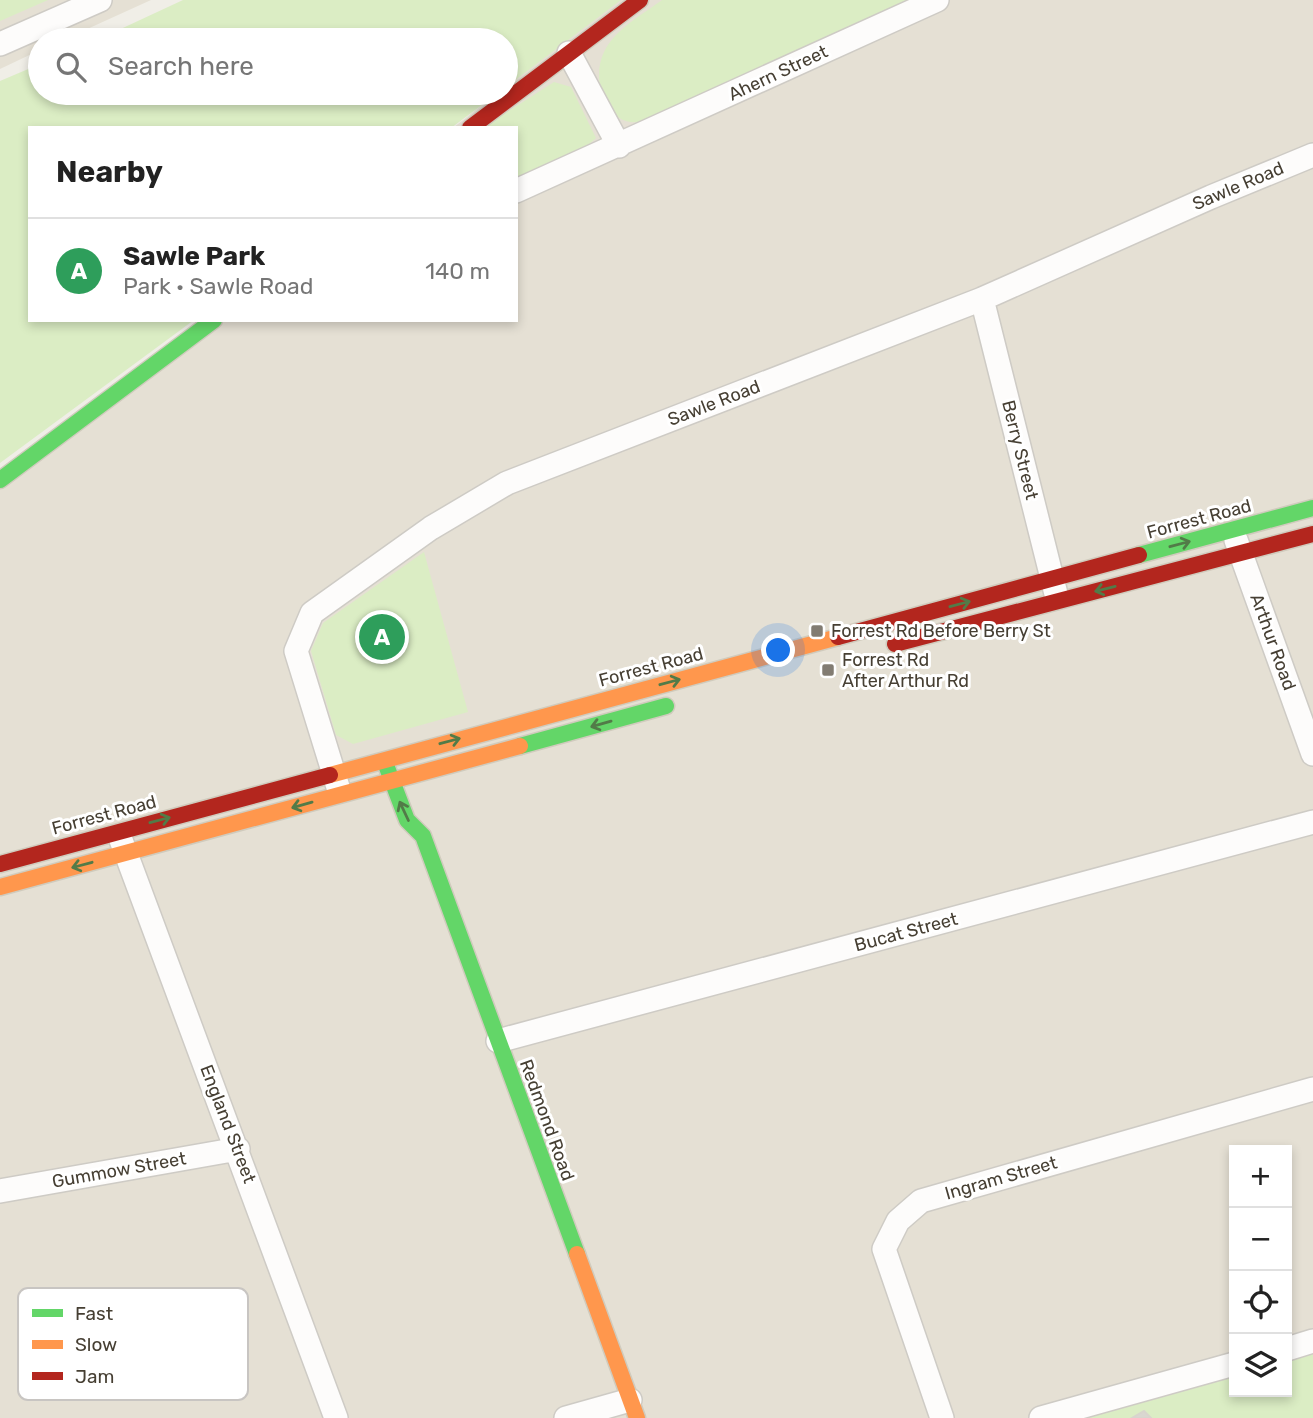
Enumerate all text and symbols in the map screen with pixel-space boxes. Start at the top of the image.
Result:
search box [28,28,518,105]
street label: Ahern Street [725,40,831,106]
icon: search [52,48,90,86]
text: Search here [108,51,254,82]
text: Nearby [56,154,163,190]
street label: Sawle Road [1189,157,1287,215]
text: Sawle Park [123,241,265,272]
text: A [71,257,87,285]
text: 140 m [425,257,490,285]
text: Park · Sawle Road [123,272,314,300]
street label: Sawle Road [665,375,763,431]
street label: Berry Street [997,398,1043,502]
street label: Forrest Road [1144,494,1254,544]
one-way arrow [1168,537,1191,550]
one-way arrow [1094,583,1117,596]
street label: Arthur Road [1245,591,1301,693]
one-way arrow [949,596,971,609]
pin: A [359,611,405,663]
place label: Forrest Rd Before Berry St [831,620,1051,642]
marker: Forrest Rd Before Berry St [809,623,825,639]
your location [761,633,795,667]
street label: Forrest Road [596,642,706,692]
place label: Forrest Rd After Arthur Rd [842,649,969,692]
marker: Forrest Rd After Arthur Rd [820,662,836,678]
one-way arrow [659,675,681,688]
one-way arrow [590,718,613,731]
one-way arrow [438,734,461,747]
street label: Forrest Road [49,790,159,840]
one-way arrow [291,799,314,812]
one-way arrow [397,801,410,822]
one-way arrow [148,813,171,826]
one-way arrow [71,859,93,872]
street label: Bucat Street [852,908,960,956]
street label: Redmond Road [515,1056,579,1184]
street label: England Street [195,1062,261,1186]
map controls [1229,1145,1292,1397]
button: + [1229,1145,1292,1208]
street label: Gummow Street [50,1147,188,1193]
street label: Ingram Street [942,1151,1060,1205]
button: − [1229,1208,1292,1271]
button: locate [1229,1271,1292,1334]
legend [18,1288,248,1400]
text: Fast [75,1302,114,1325]
text: Slow [75,1333,117,1356]
button: layers [1229,1334,1292,1397]
text: Jam [75,1365,114,1388]

